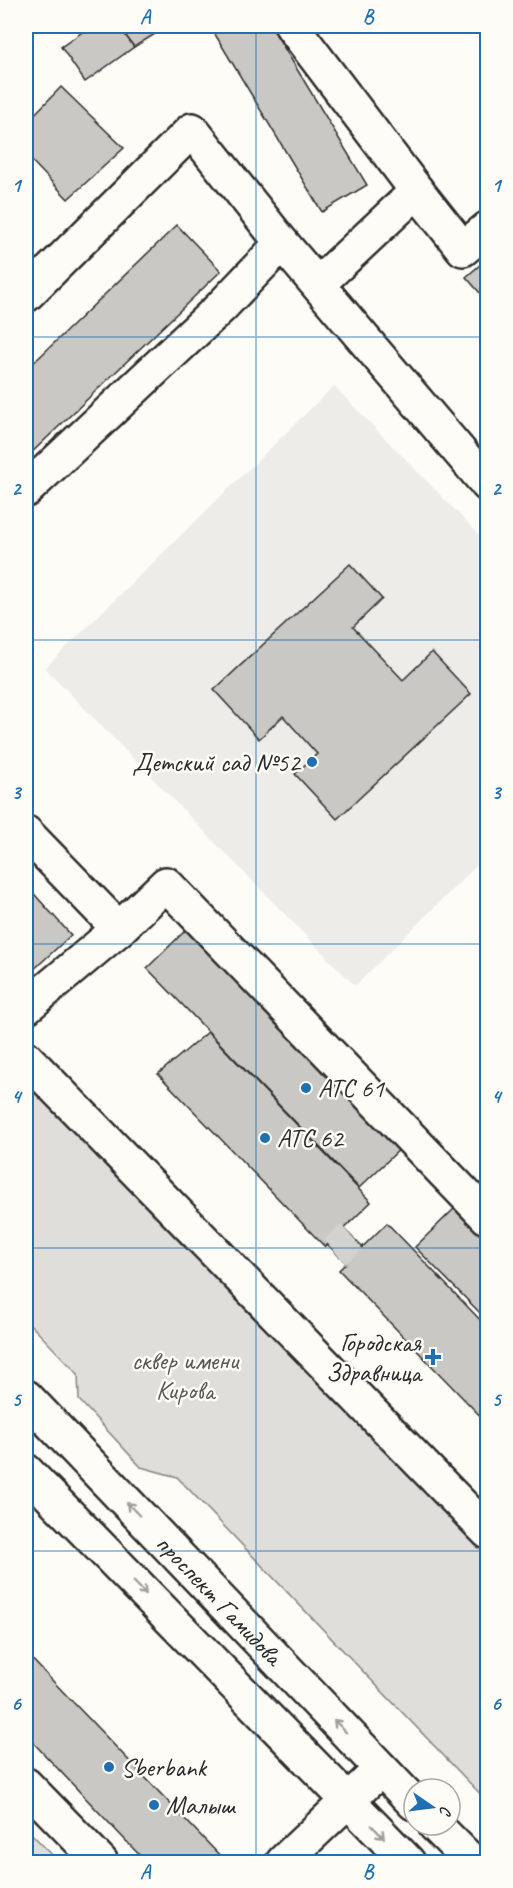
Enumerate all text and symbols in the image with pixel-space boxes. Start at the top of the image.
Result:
text: A [140,4,152,29]
text: B [363,4,375,29]
text: 1 [12,173,23,198]
text: 1 [492,173,503,198]
text: 2 [12,476,23,501]
text: 2 [492,476,503,501]
place label: Детский сад №52 [132,746,302,779]
marker: Детский сад №52 [305,755,319,769]
text: 3 [12,780,23,805]
text: 3 [492,780,503,805]
place label: АТС 61 [318,1072,385,1105]
marker: АТС 61 [299,1081,313,1095]
text: 4 [12,1084,24,1109]
text: 4 [492,1084,504,1109]
place label: АТС 62 [277,1122,345,1155]
marker: АТС 62 [258,1131,272,1145]
place label: Городская Здравница [326,1326,423,1389]
park label: сквер имени Кирова [132,1344,240,1407]
marker: Городская Здравница [426,1350,440,1364]
text: 5 [12,1387,23,1412]
text: 5 [492,1387,503,1412]
one-way arrow [126,1502,141,1517]
street label: проспект Гамидова [149,1527,291,1674]
one-way arrow [132,1580,147,1595]
text: 6 [11,1691,22,1716]
text: 6 [491,1691,502,1716]
one-way arrow [333,1719,348,1734]
place label: Sberbank [121,1751,207,1784]
marker: Sberbank [102,1760,116,1774]
north arrow [402,1777,462,1837]
place label: Малыш [166,1789,237,1822]
marker: Малыш [147,1798,161,1812]
text: С [434,1804,456,1819]
one-way arrow [371,1824,385,1839]
text: A [140,1859,152,1884]
text: B [363,1859,375,1884]

